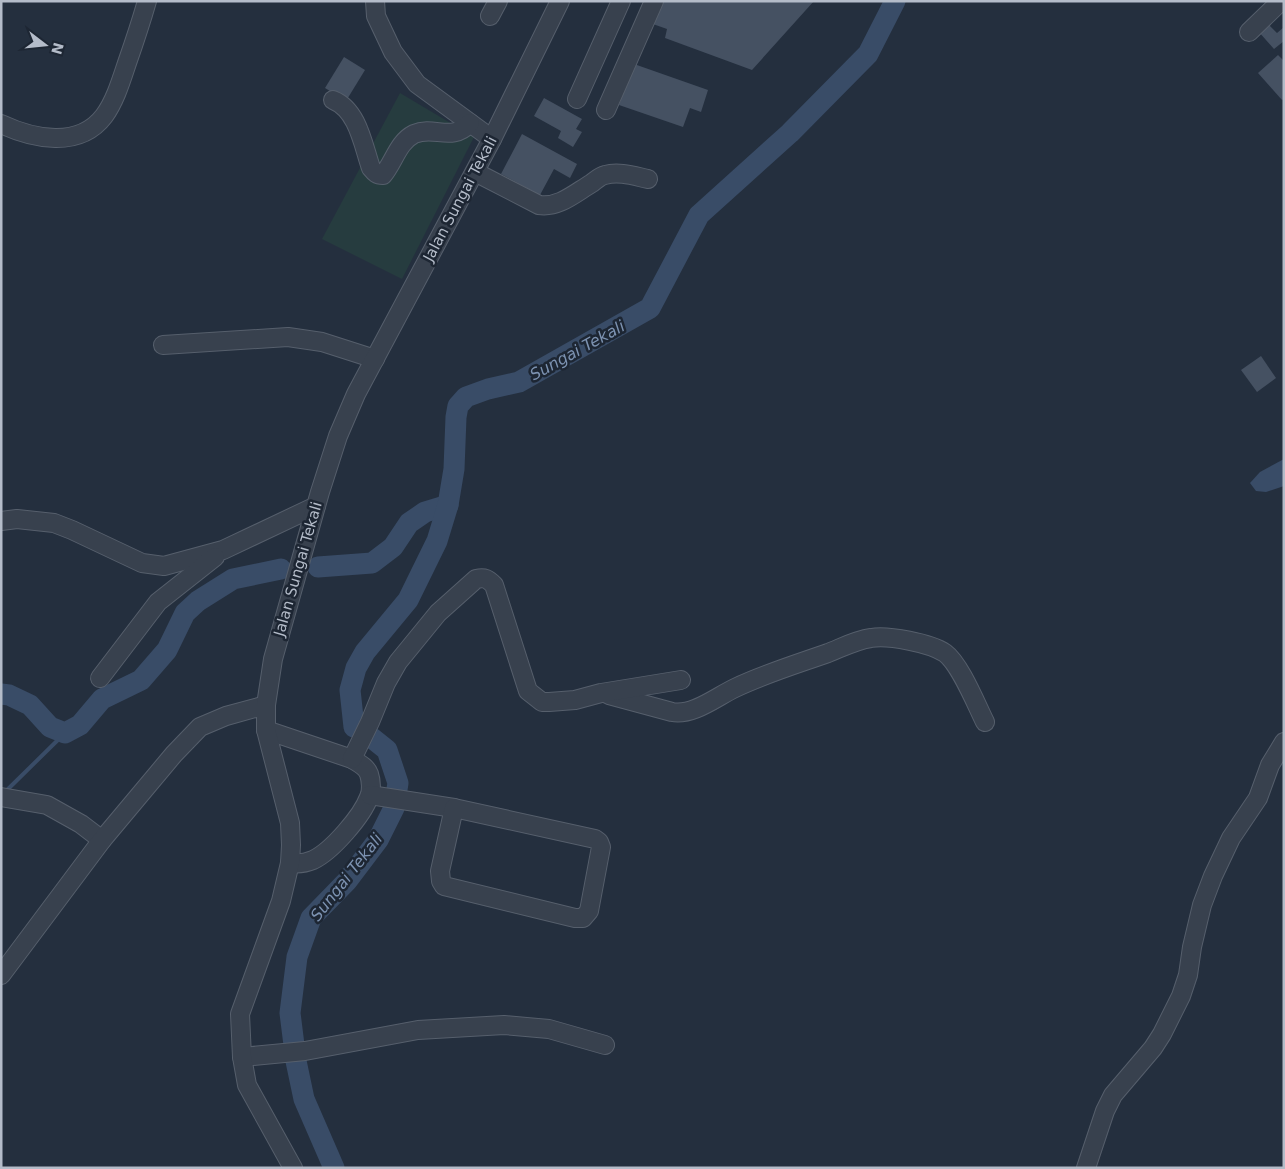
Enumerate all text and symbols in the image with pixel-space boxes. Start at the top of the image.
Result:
north arrow [20,20,70,70]
text: N [48,41,67,56]
street label: Jalan Sungai Tekali [419,133,501,266]
water label: Sungai Tekali [526,316,628,384]
street label: Jalan Sungai Tekali [270,500,326,639]
water label: Sungai Tekali [306,829,387,925]

